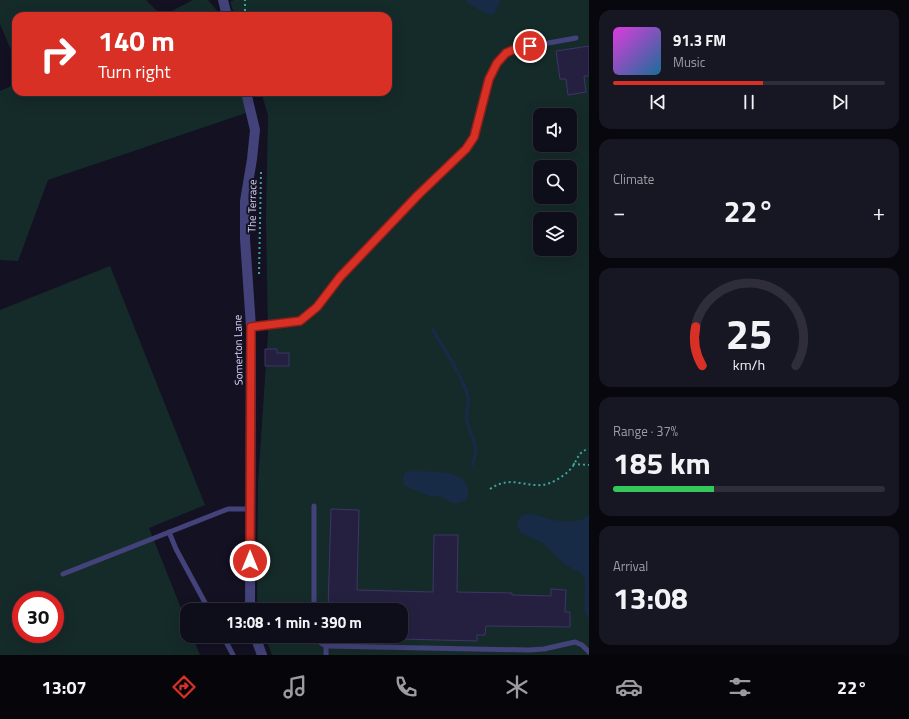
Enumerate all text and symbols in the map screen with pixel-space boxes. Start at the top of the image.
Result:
text: 140 m [98,19,175,62]
icon: right [32,28,84,80]
pin [513,29,547,63]
text: 91.3 FM [673,29,726,52]
icon: arrive [519,35,541,57]
text: Music [673,52,705,72]
text: Turn right [98,58,171,85]
icon: previous [647,91,669,113]
icon: pause [738,91,760,113]
icon: next [829,91,851,113]
map controls [533,108,577,256]
button: sound [533,108,577,152]
button: search [533,160,577,204]
text: Climate [613,169,654,189]
street label: The Terrace [244,179,260,233]
text: 22° [724,188,774,234]
text: − [613,195,625,229]
text: + [873,195,885,229]
button: layers [533,212,577,256]
text: 25 [726,301,772,364]
street label: Somerton Lane [229,314,247,385]
text: km/h [733,353,765,375]
text: Range · 37% [613,421,678,441]
text: 185 km [613,440,711,486]
position arrow [229,540,271,582]
text: Arrival [613,556,648,576]
text: 13:08 [613,575,688,621]
speed limit sign: 30 [12,591,64,643]
text: 13:08 · 1 min · 390 m [226,611,362,634]
icon: directions [170,673,198,701]
icon: music [281,673,309,701]
icon: phone [392,673,420,701]
icon: climate [503,673,531,701]
icon: car [615,673,643,701]
icon: filters [726,673,754,701]
text: 13:07 [42,674,87,701]
text: 22° [837,674,867,701]

